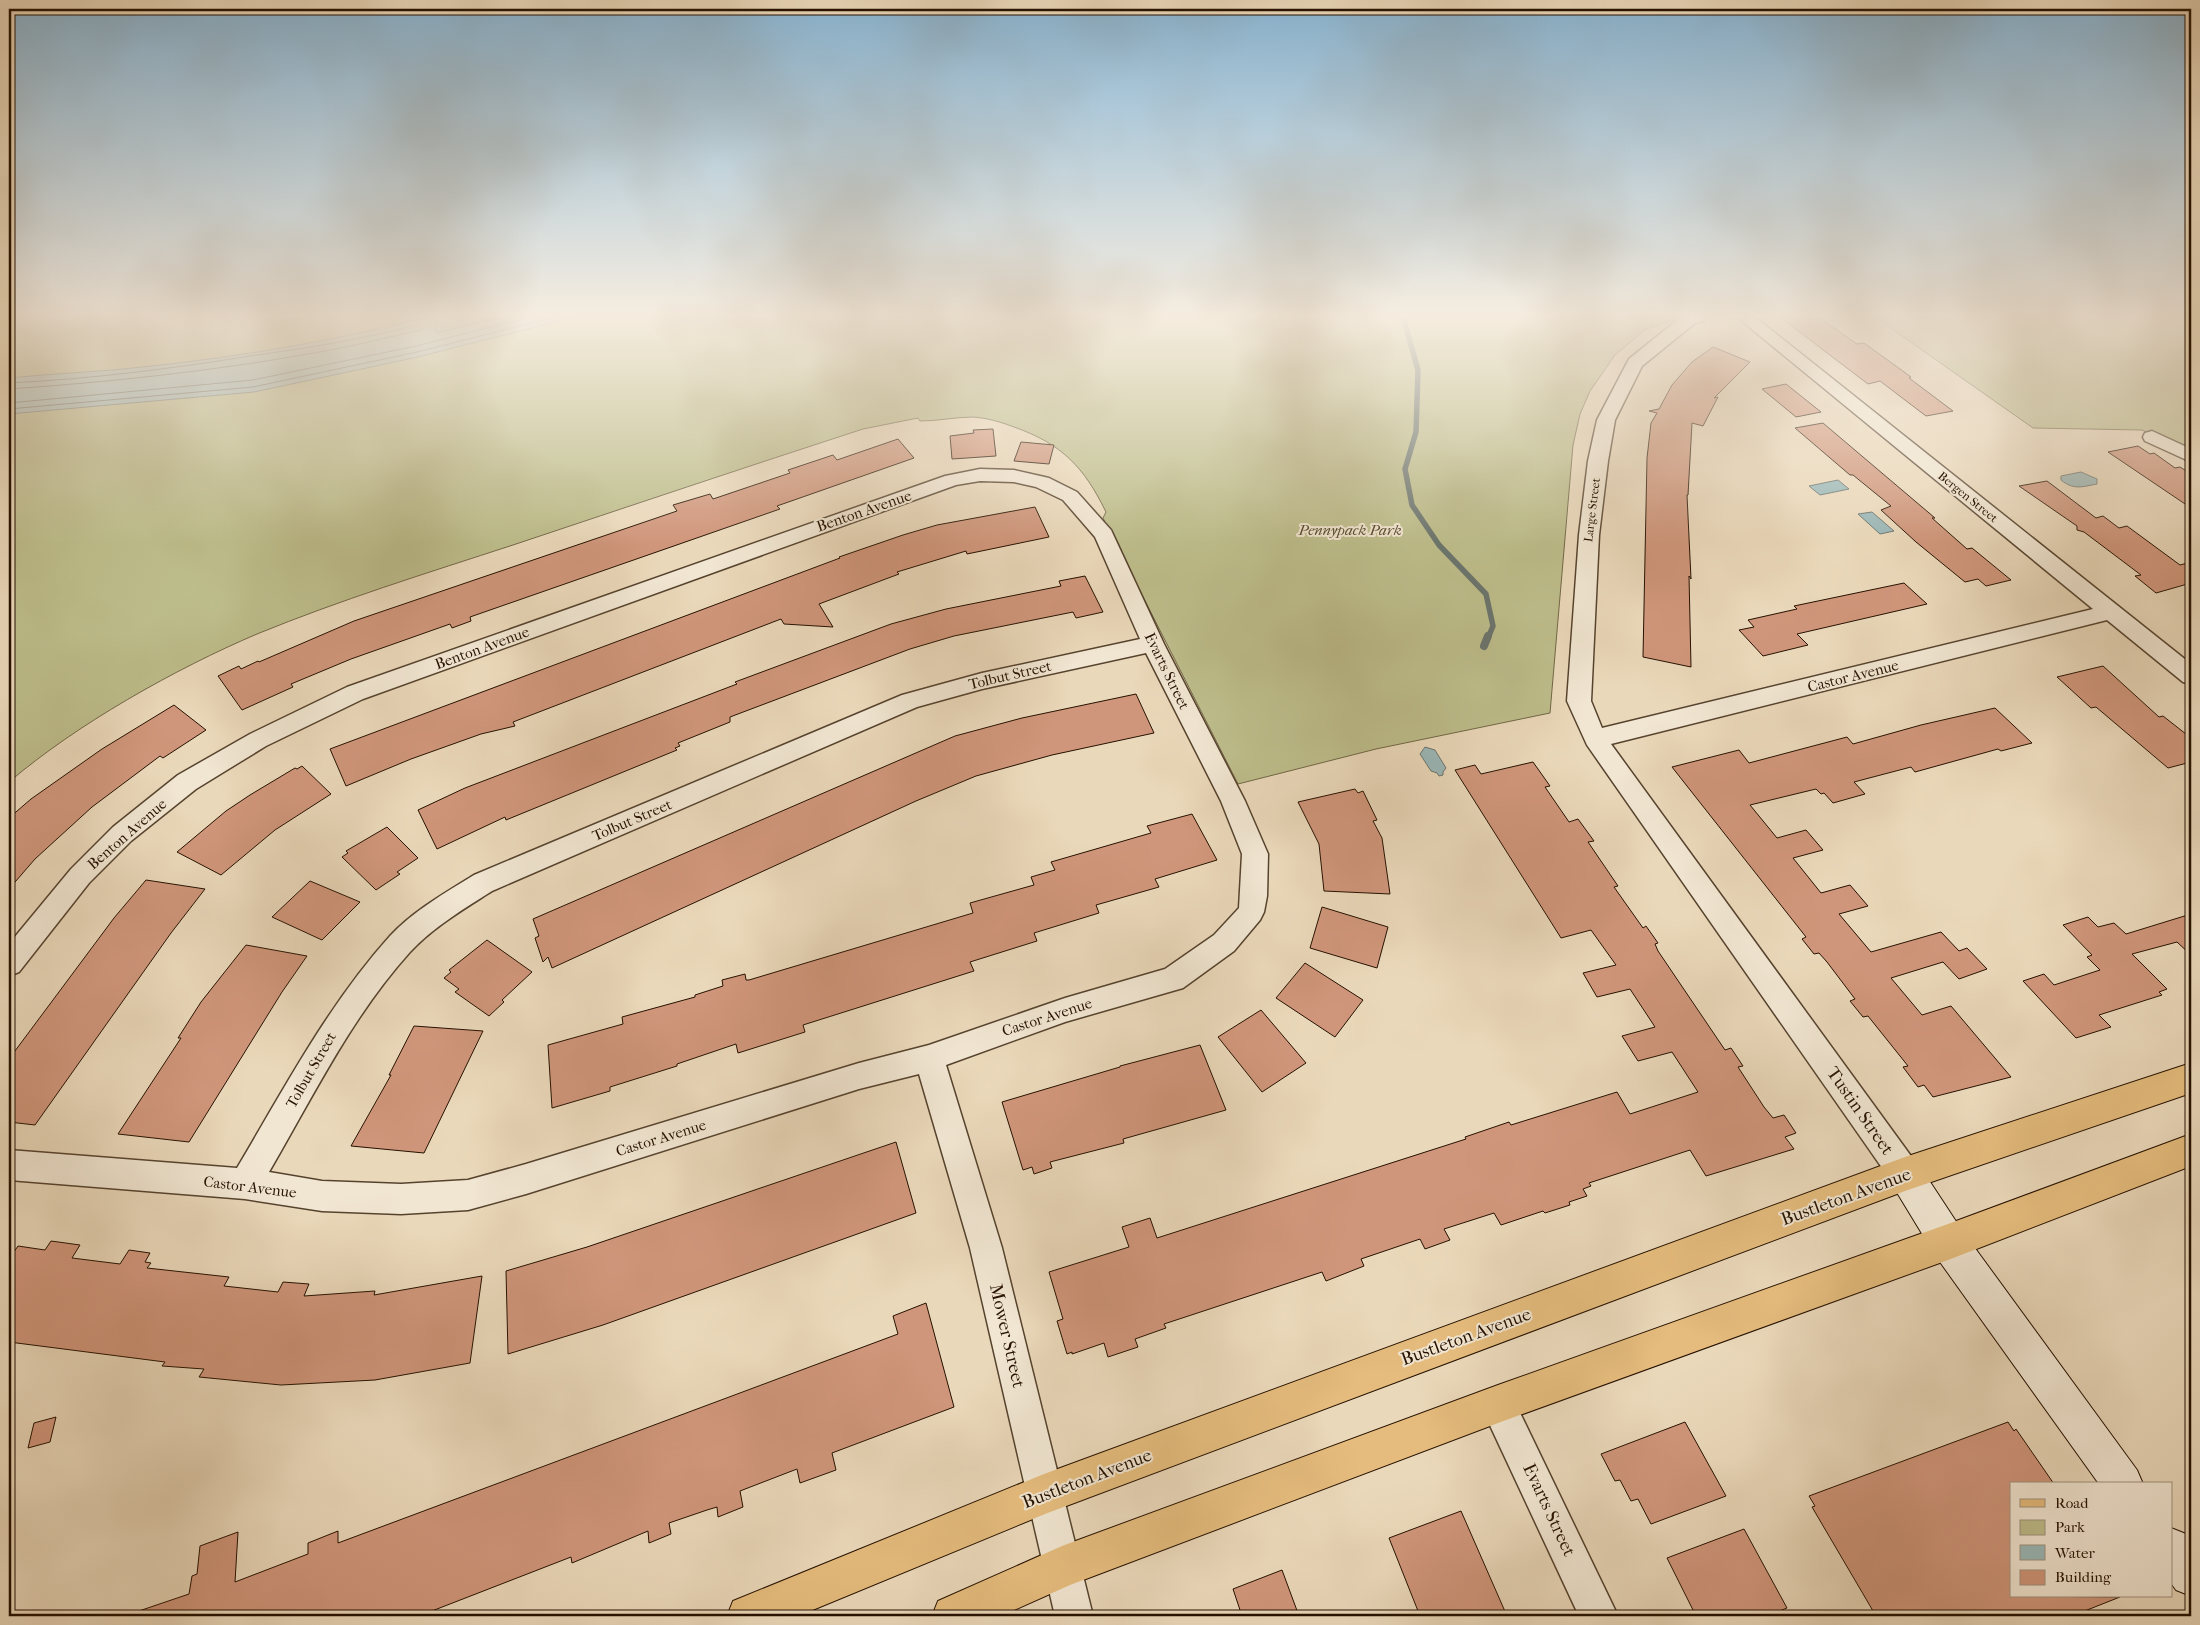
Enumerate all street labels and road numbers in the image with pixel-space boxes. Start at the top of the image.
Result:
street label: Bergen Street [1935,469,2001,526]
street label: Large Street [1581,476,1603,543]
street label: Benton Avenue [814,486,914,536]
street label: Benton Avenue [432,622,532,673]
street label: Evarts Street [1141,630,1194,713]
street label: Castor Avenue [1805,656,1901,696]
street label: Tolbut Street [967,657,1054,693]
street label: Benton Avenue [84,794,171,873]
street label: Tolbut Street [590,795,675,845]
street label: Castor Avenue [1000,994,1095,1040]
street label: Tolbut Street [282,1028,340,1111]
street label: Tustin Street [1822,1063,1898,1159]
street label: Castor Avenue [614,1116,709,1160]
street label: Bustleton Avenue [1778,1164,1914,1230]
street label: Castor Avenue [203,1172,298,1202]
street label: Mower Street [985,1282,1029,1391]
street label: Bustleton Avenue [1398,1304,1534,1370]
street label: Bustleton Avenue [1019,1445,1155,1513]
street label: Evarts Street [1518,1460,1580,1560]

